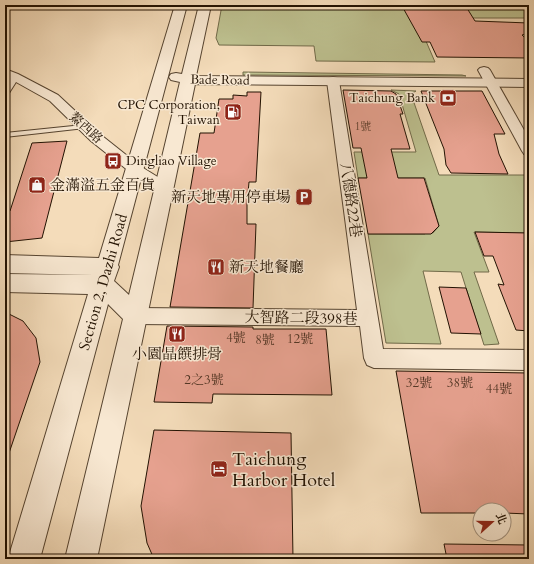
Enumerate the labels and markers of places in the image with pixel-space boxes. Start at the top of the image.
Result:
bank icon: Taichung Bank [438,88,458,108]
place label: Taichung Bank [349,89,435,107]
place label: CPC Corporation, Taiwan [117,96,221,129]
fuel station icon: CPC Corporation, Taiwan [223,102,243,122]
bus stop icon: Dingliao Village [103,151,123,171]
place label: Dingliao Village [126,152,217,170]
shop icon: 金滿溢五金百貨 [27,175,47,195]
place label: 金滿溢五金百貨 [50,175,155,195]
place label: 新天地專用停車場 [171,187,291,207]
parking icon: 新天地專用停車場 [294,187,314,207]
restaurant icon: 新天地餐廳 [206,257,226,277]
place label: 新天地餐廳 [229,257,304,277]
restaurant icon: 小園晶饌排骨 [167,324,187,344]
place label: 小園晶饌排骨 [132,344,222,364]
place label: Taichung Harbor Hotel [232,447,336,493]
hotel icon: Taichung Harbor Hotel [209,459,229,479]

